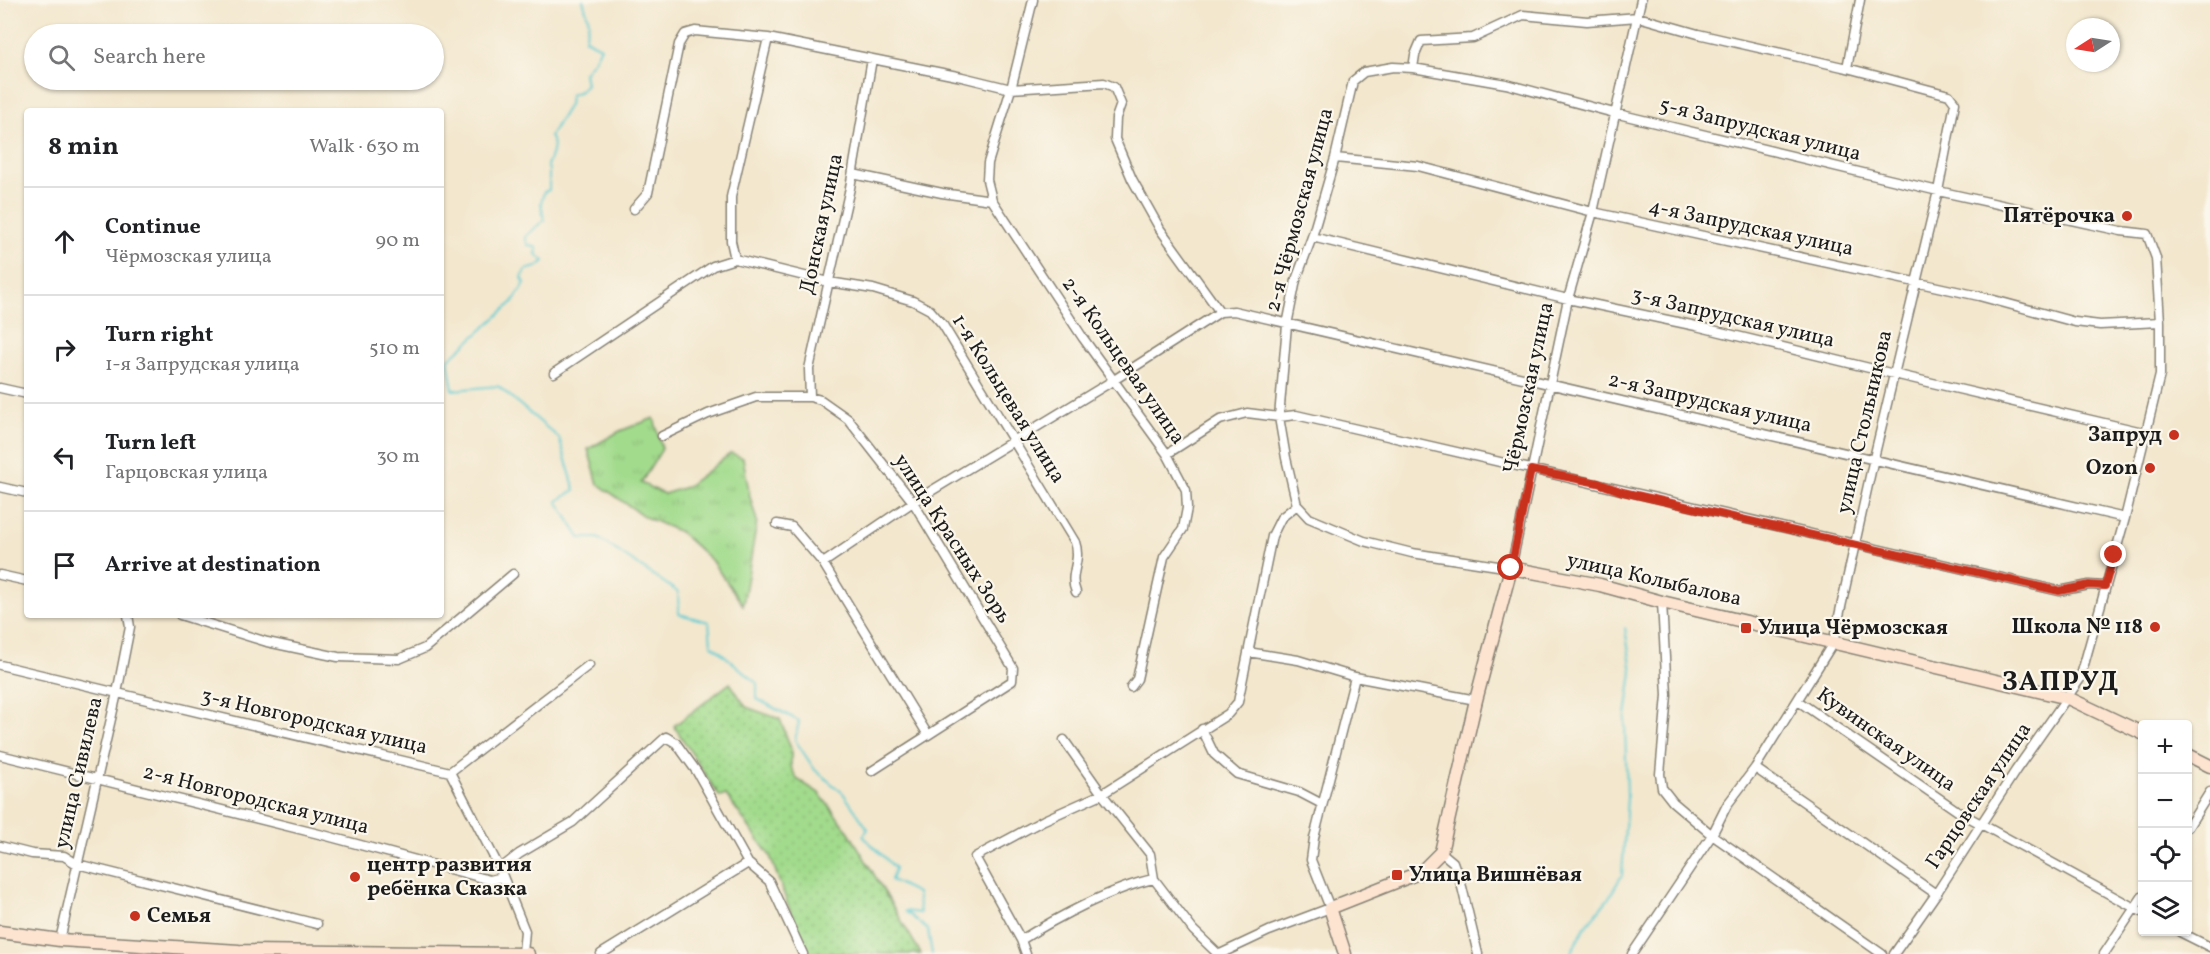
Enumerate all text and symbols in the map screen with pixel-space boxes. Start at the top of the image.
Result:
north arrow [2066,18,2120,72]
search box [24,24,444,90]
icon: search [45,41,78,74]
text: Search here [93,42,206,73]
street label: 5-я Запрудская улица [1656,91,1864,169]
street label: 2-я Чёрмозская улица [1259,105,1341,315]
text: 8 min [48,129,119,165]
text: Walk · 630 m [309,133,420,161]
street label: Донская улица [793,151,851,297]
street label: 4-я Запрудская улица [1646,192,1856,264]
place label: Пятёрочка [2003,202,2115,231]
marker: Пятёрочка [2120,209,2134,223]
text: Continue [105,212,201,243]
icon: ahead [48,225,81,258]
text: 90 m [376,227,420,255]
text: Чёрмозская улица [105,243,272,271]
street label: 2-я Кольцевая улица [1054,271,1192,451]
street label: 3-я Запрудская улица [1628,280,1838,356]
street label: Чёрмозская улица [1497,299,1561,477]
street label: 1-я Кольцевая улица [944,309,1072,489]
text: Turn right [105,320,213,351]
street label: улица Стольникова [1830,327,1900,517]
icon: right [48,333,81,366]
text: 510 m [369,335,420,363]
text: 1-я Запрудская улица [105,351,300,379]
street label: 2-я Запрудская улица [1605,365,1815,441]
place label: Запруд [2088,421,2162,450]
text: Turn left [105,428,196,459]
marker: Запруд [2167,428,2181,442]
icon: left [48,441,81,474]
text: 30 m [376,443,420,471]
street label: улица Красных Зорь [886,448,1018,630]
place label: Ozon [2086,454,2138,483]
text: Гарцовская улица [105,459,268,487]
marker: Ozon [2143,461,2157,475]
route end [2100,541,2126,567]
street label: улица Колыбалова [1564,546,1744,614]
icon: arrive [48,549,81,582]
text: Arrive at destination [105,550,321,581]
route start [1497,554,1523,580]
place label: Школа № 118 [2011,613,2143,642]
place label: Улица Чёрмозская [1758,614,1948,643]
marker: Школа № 118 [2148,620,2162,634]
marker: Улица Чёрмозская [1739,621,1753,635]
district label: ЗАПРУД [2002,664,2120,702]
street label: Кувинская улица [1810,681,1962,799]
street label: 3-я Новгородская улица [198,682,430,762]
street label: улица Сивилева [47,694,111,852]
street label: Гарцовская улица [1919,717,2039,875]
map controls [2138,720,2192,936]
button: + [2138,720,2192,774]
street label: 2-я Новгородская улица [140,758,372,842]
button: − [2138,774,2192,828]
button: locate [2138,828,2192,882]
place label: центр развития ребёнка Сказка [367,851,532,904]
place label: Улица Вишнёвая [1409,861,1582,890]
marker: Улица Вишнёвая [1390,868,1404,882]
marker: центр развития ребёнка Сказка [348,870,362,884]
button: layers [2138,882,2192,936]
place label: Семья [147,902,211,931]
marker: Семья [128,909,142,923]

